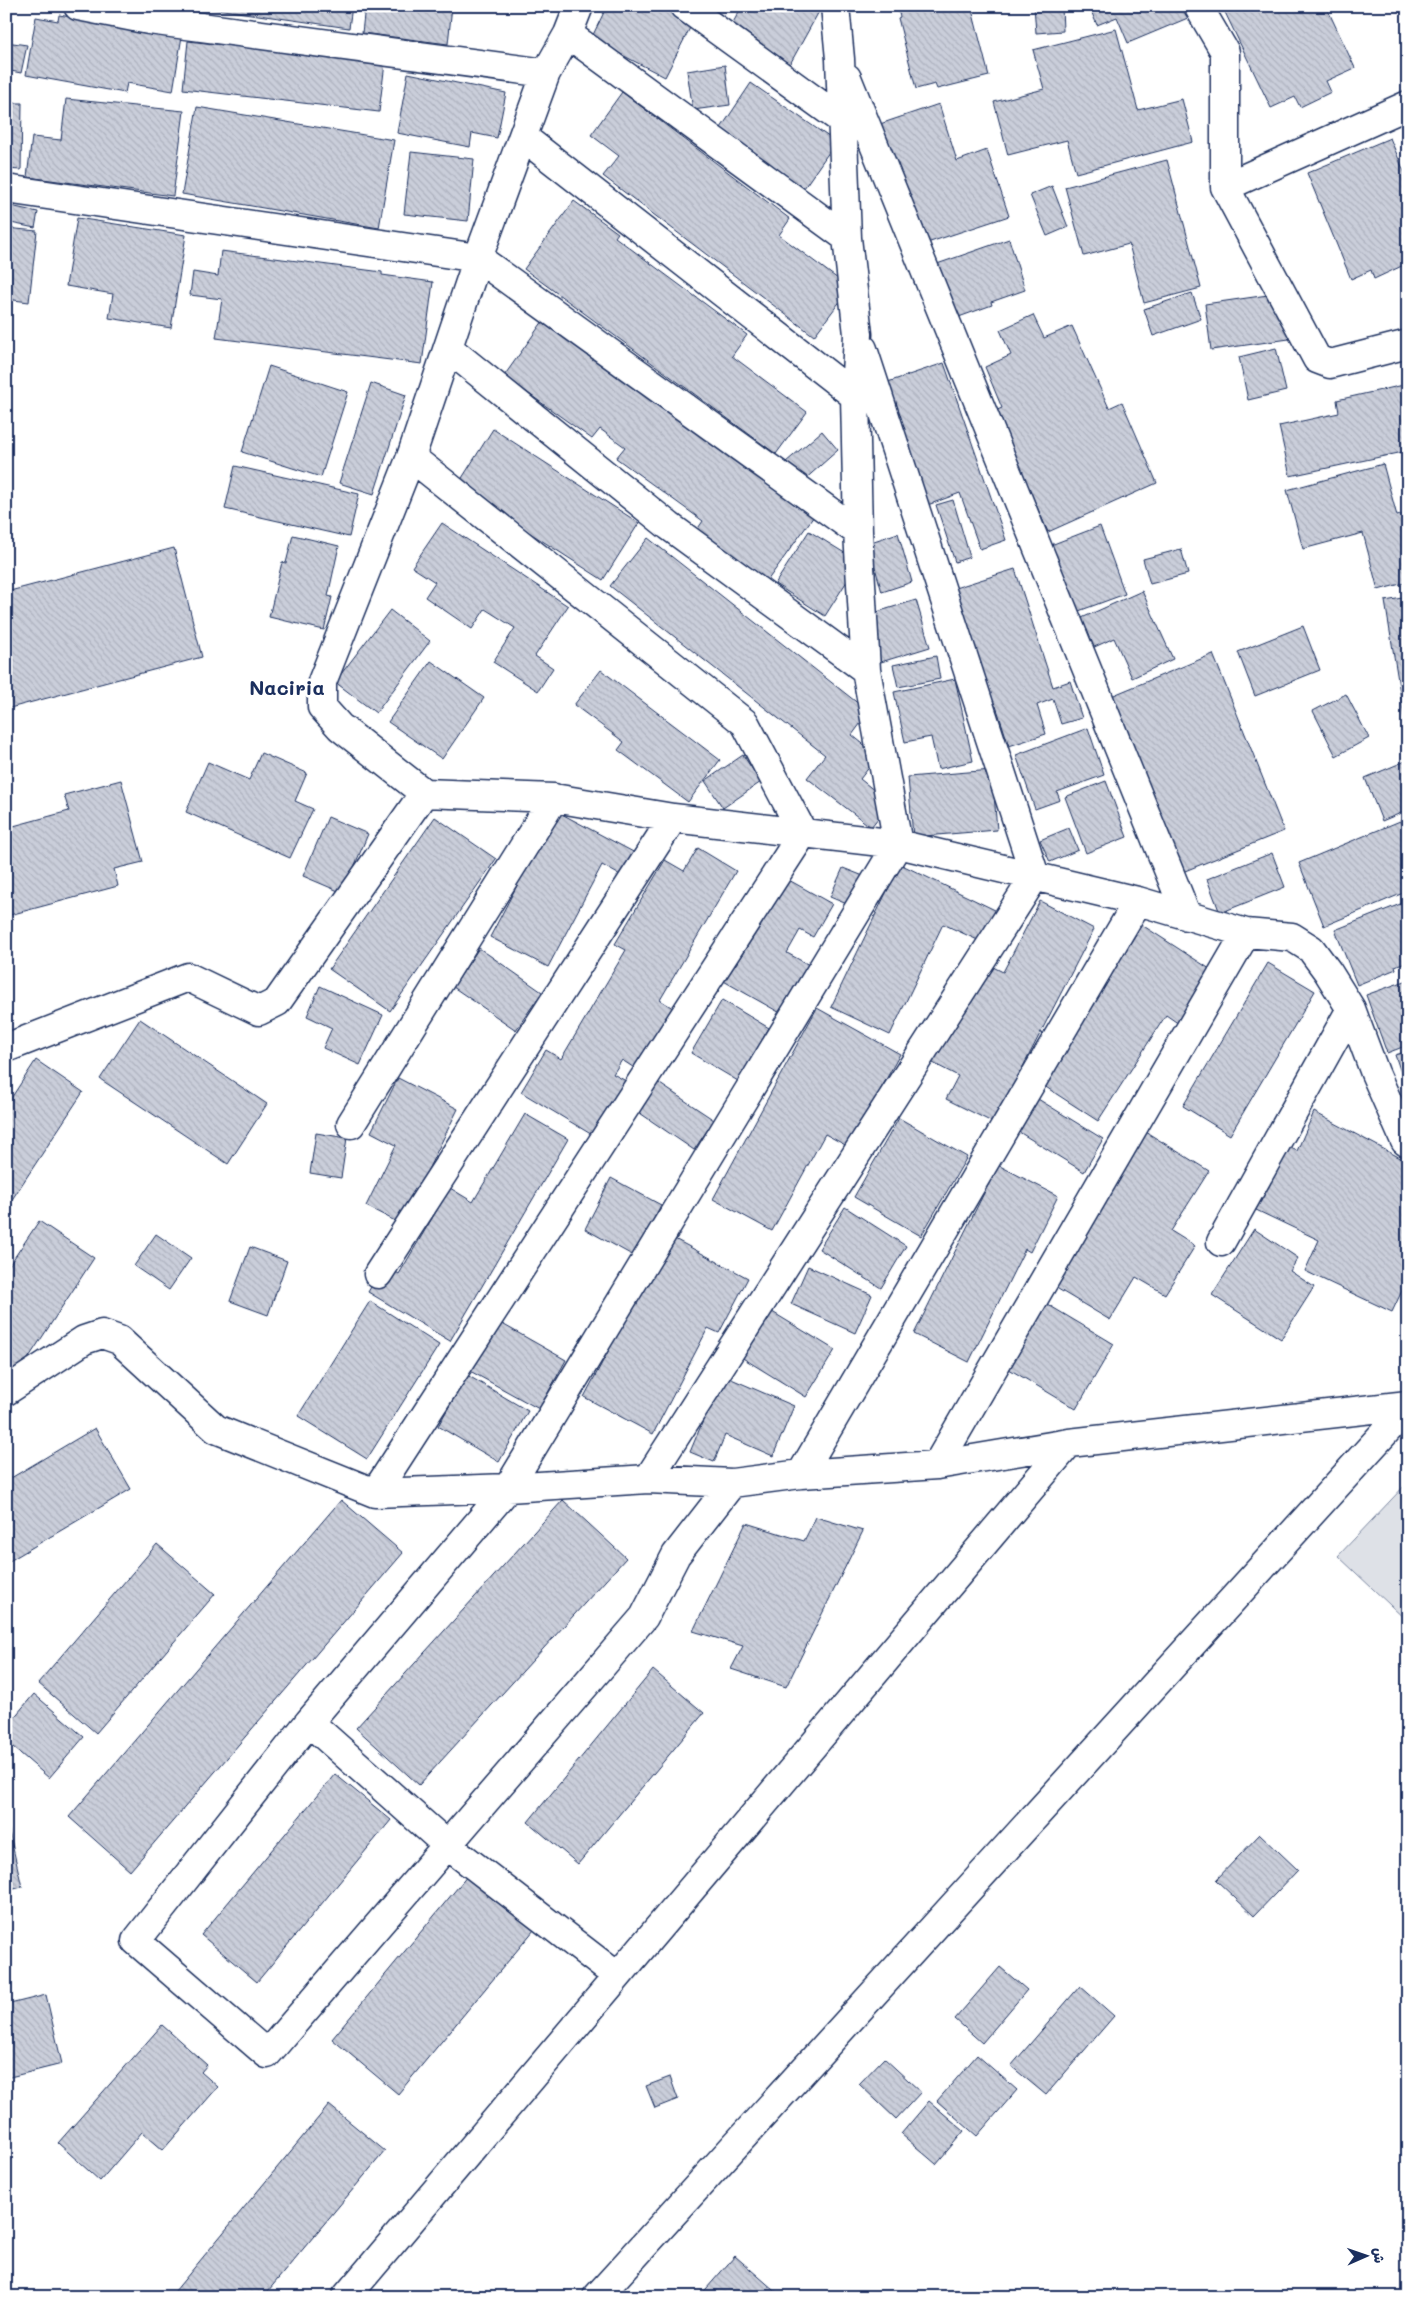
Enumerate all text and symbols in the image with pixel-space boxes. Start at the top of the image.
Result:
district label: Naciria [249,674,325,700]
north arrow [1342,2230,1392,2280]
text: ش [1370,2247,1389,2264]

